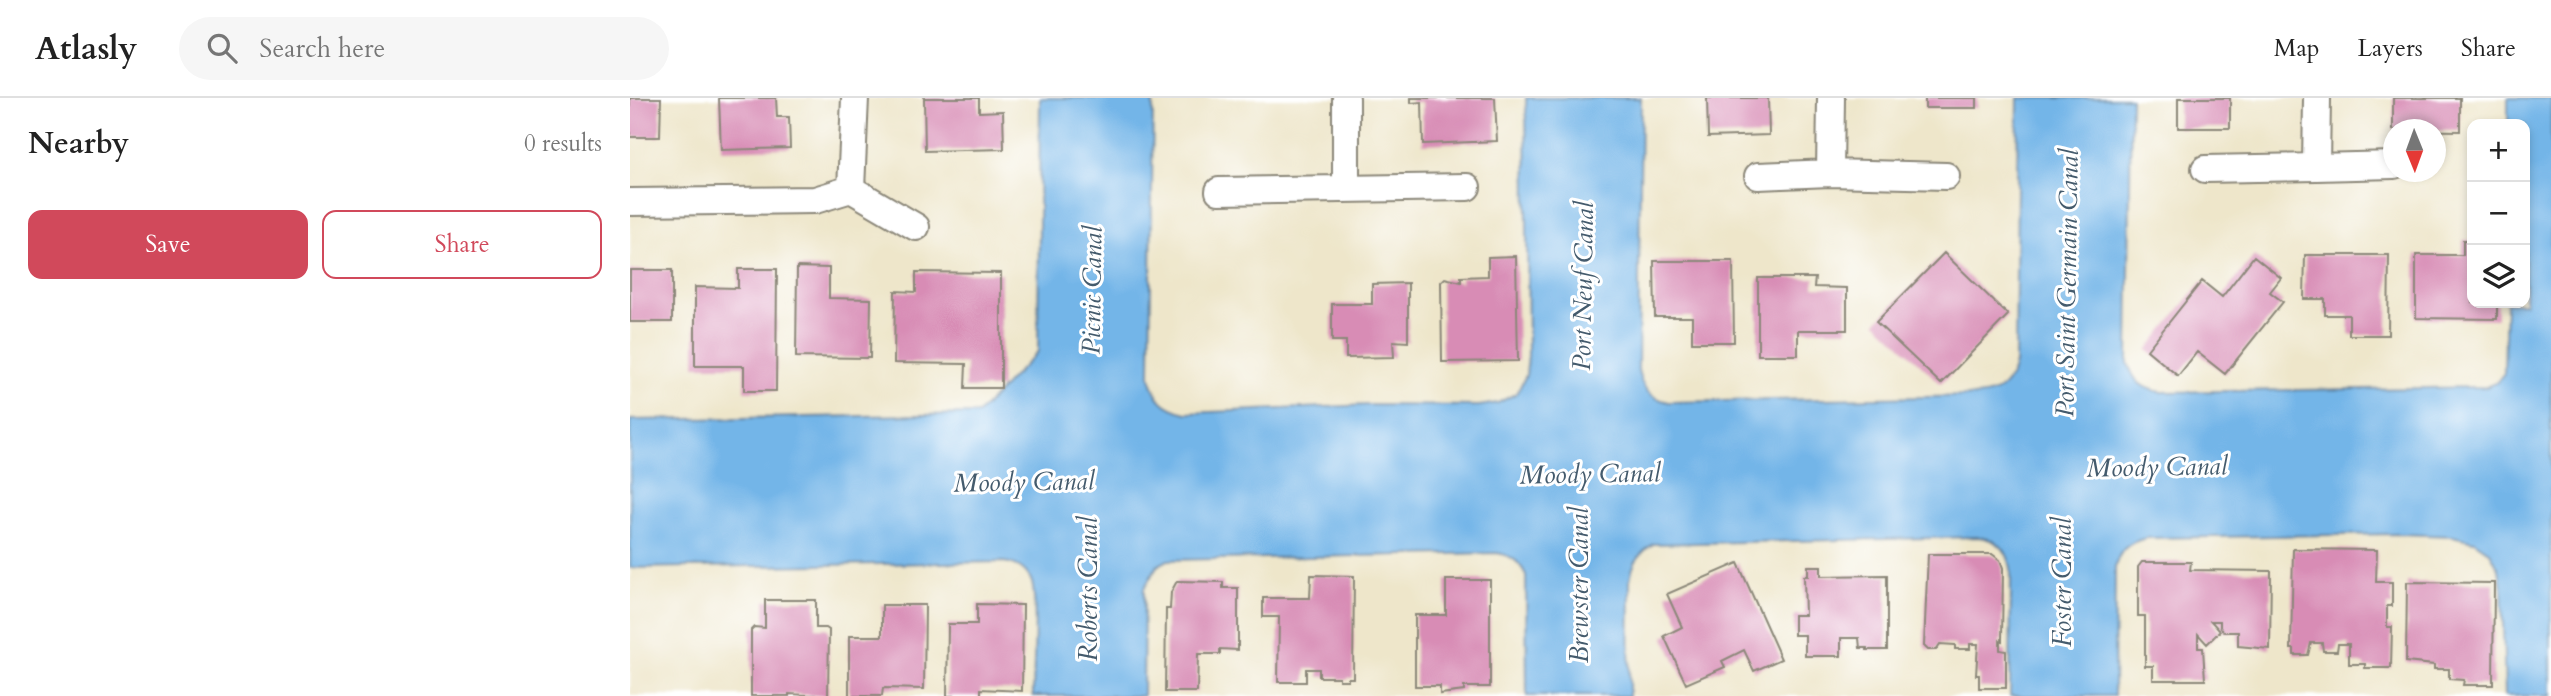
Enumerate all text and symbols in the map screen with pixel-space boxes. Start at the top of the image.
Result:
search box [179,17,669,80]
text: Atlasly [35,26,137,71]
icon: search [203,29,241,67]
text: Search here [259,31,385,66]
text: Map [2274,32,2320,65]
text: Layers [2358,32,2423,65]
text: Share [2461,32,2516,65]
north arrow [2383,119,2446,182]
map controls [2467,119,2530,308]
button: + [2467,119,2530,182]
text: Nearby [28,123,129,164]
text: 0 results [524,128,602,159]
water label: Port Saint Germain Canal [2047,148,2087,417]
button: − [2467,182,2530,245]
water label: Port Neuf Canal [1564,200,1602,371]
button: Save [28,210,308,279]
button: Share [322,210,602,279]
water label: Picnic Canal [1073,225,1111,355]
button: layers [2467,245,2530,308]
water label: Moody Canal [2086,448,2229,486]
water label: Moody Canal [1519,455,1662,493]
water label: Moody Canal [953,463,1096,501]
water label: Brewster Canal [1562,506,1597,663]
water label: Roberts Canal [1071,516,1106,662]
water label: Foster Canal [2045,516,2080,647]

